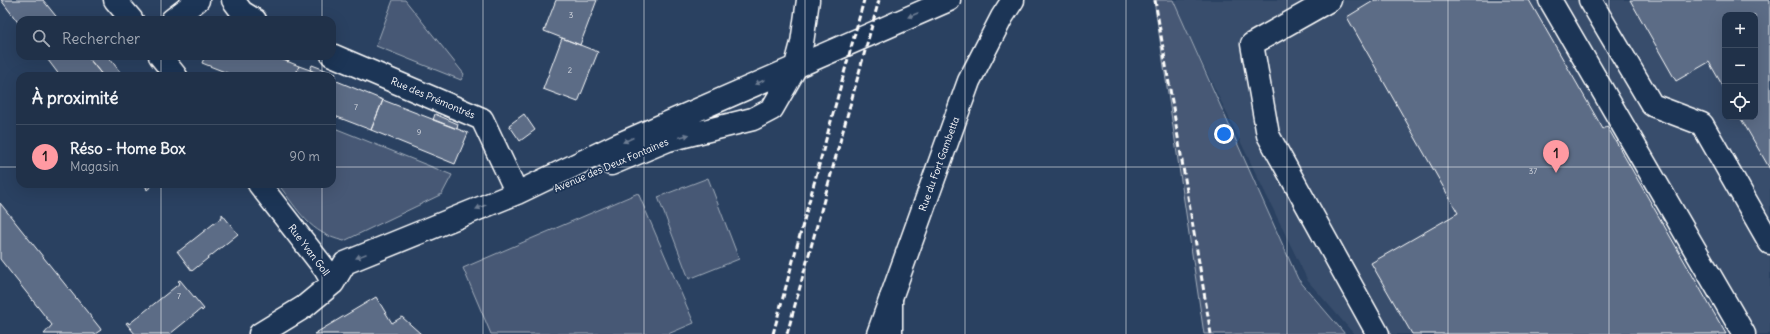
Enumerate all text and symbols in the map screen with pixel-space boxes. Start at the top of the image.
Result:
house number: 3 [569,10,574,20]
map controls [1722,12,1758,120]
button: + [1722,12,1758,48]
one-way arrow [907,13,919,19]
search box [16,16,336,60]
icon: search [30,27,52,49]
text: Rechercher [62,29,140,48]
button: − [1722,48,1758,84]
house number: 2 [568,65,573,75]
street label: Rue des Prémontrés [389,74,478,122]
one-way arrow [754,79,765,85]
button: locate [1722,84,1758,120]
text: À proximité [32,87,118,109]
house number: 7 [354,102,358,112]
street label: Rue du Fort Gambetta [916,115,962,213]
your location [1214,124,1234,144]
house number: 9 [417,127,422,137]
one-way arrow [678,133,690,139]
street label: Avenue des Deux Fontaines [552,135,671,195]
one-way arrow [623,137,634,143]
text: Réso - Home Box [70,139,186,158]
pin: 1 [1543,140,1569,173]
text: 1 [42,148,48,165]
text: 90 m [289,148,320,165]
text: Magasin [70,158,119,175]
house number: 37 [1529,166,1537,176]
one-way arrow [475,205,487,211]
street label: Rue Yvan Goll [285,222,333,278]
one-way arrow [354,254,366,260]
house number: 7 [177,291,181,301]

